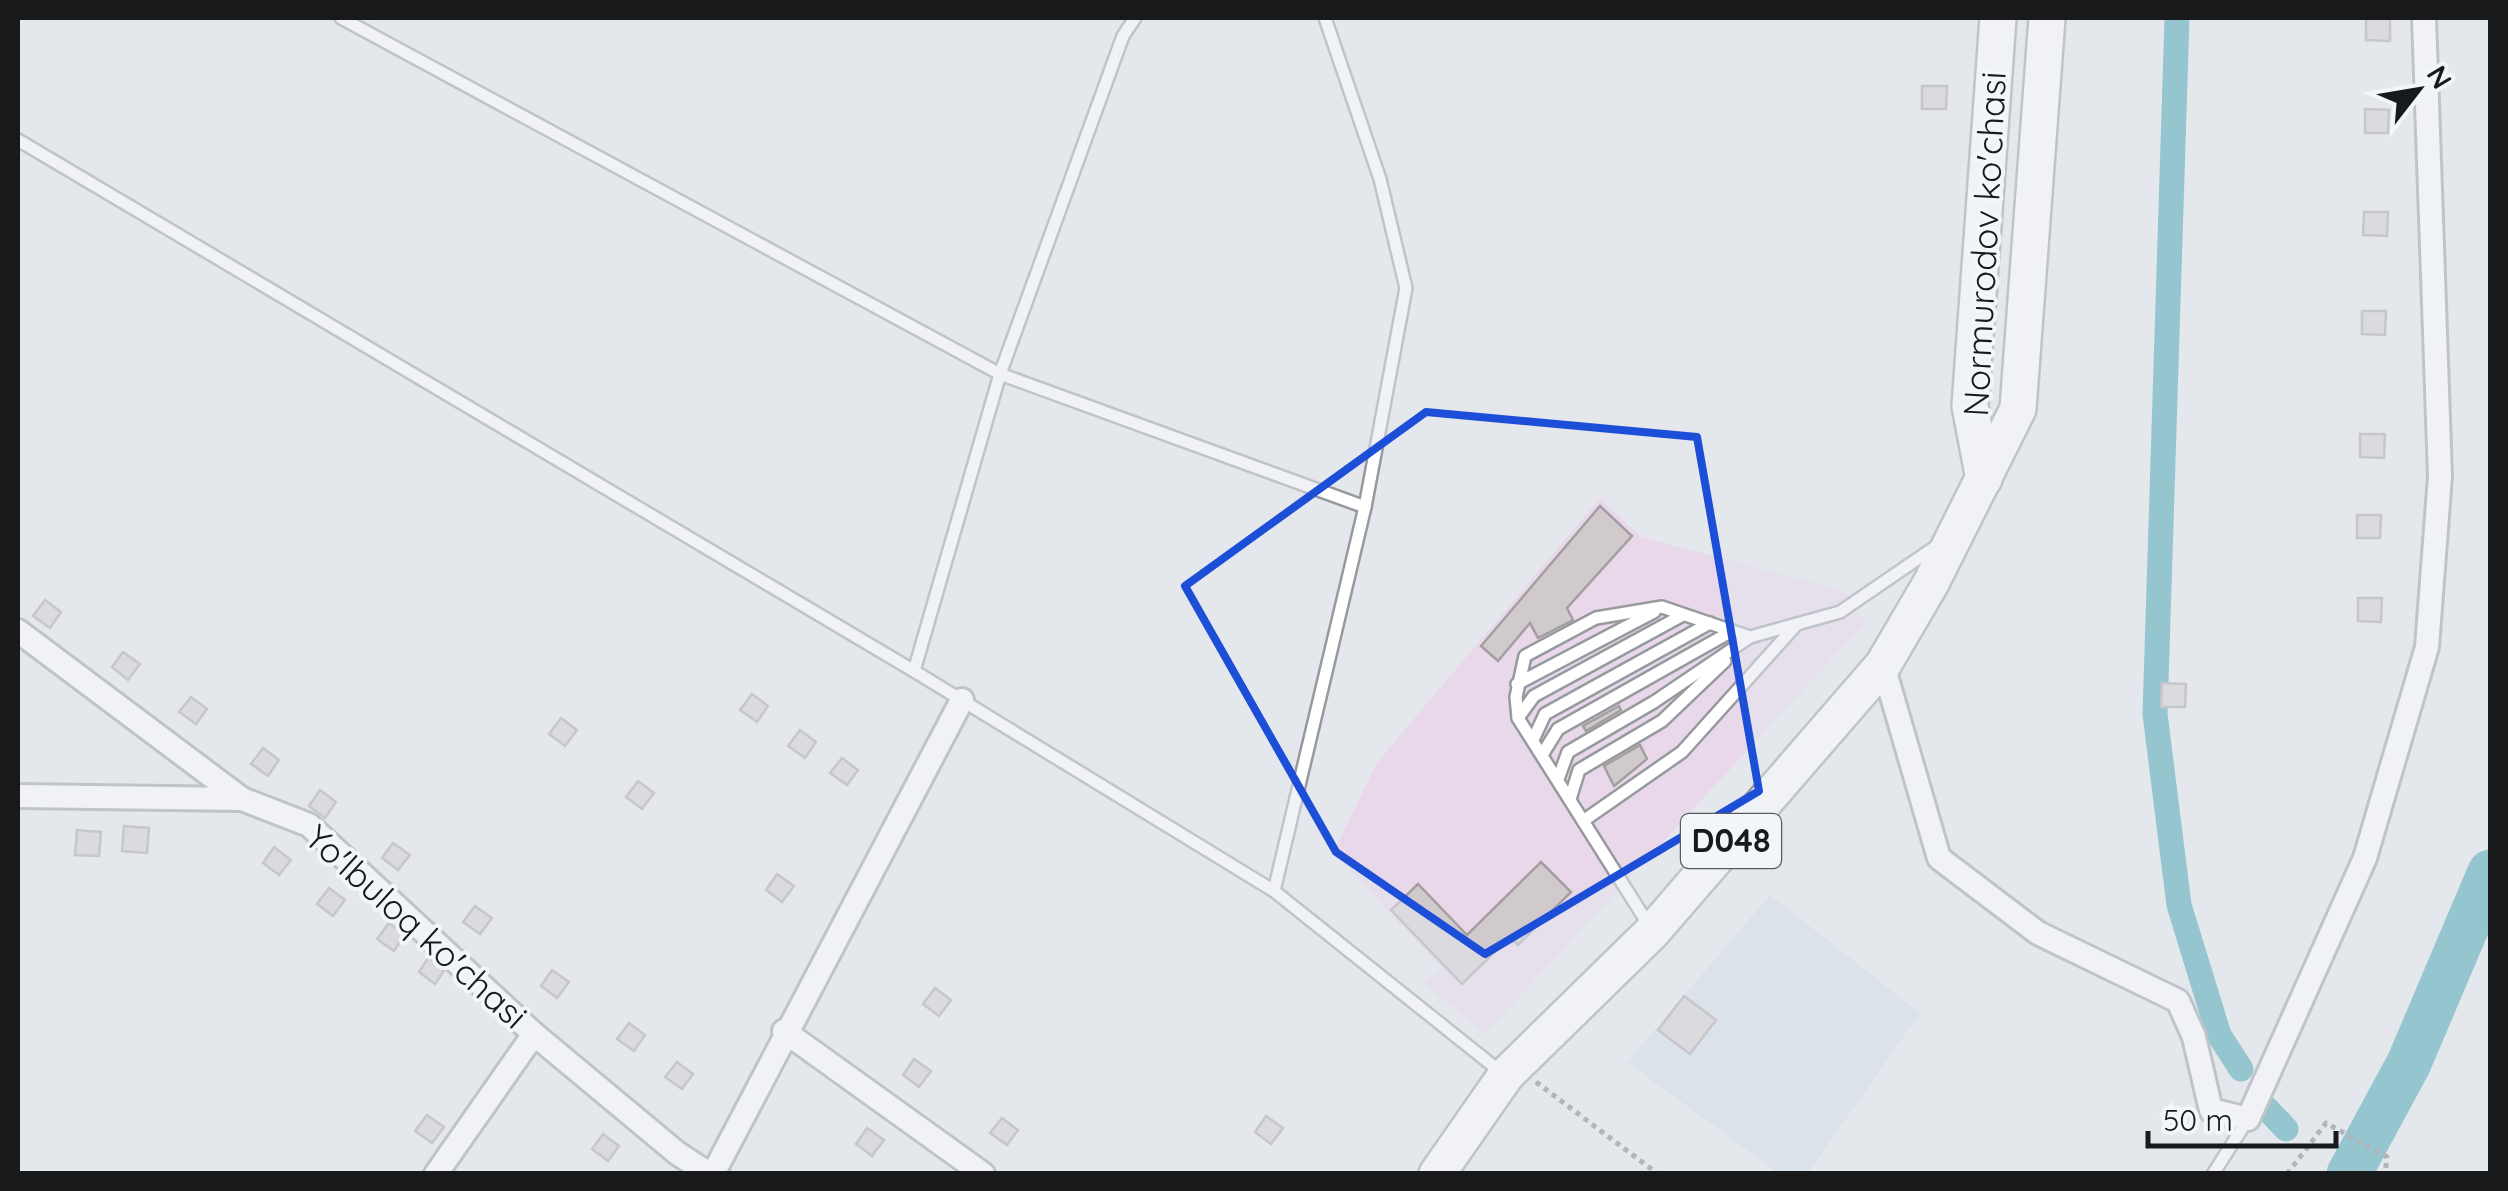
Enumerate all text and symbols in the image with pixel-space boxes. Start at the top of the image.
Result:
north arrow [2368,40,2468,140]
text: N [2420,59,2460,95]
street label: Normurodov ko'chasi [1953,71,2015,417]
road number: D048 [1681,814,1781,868]
street label: Yo'lbuloq ko'chasi [297,815,537,1038]
scale bar [2148,1086,2336,1148]
text: 50 m [2163,1101,2233,1139]

